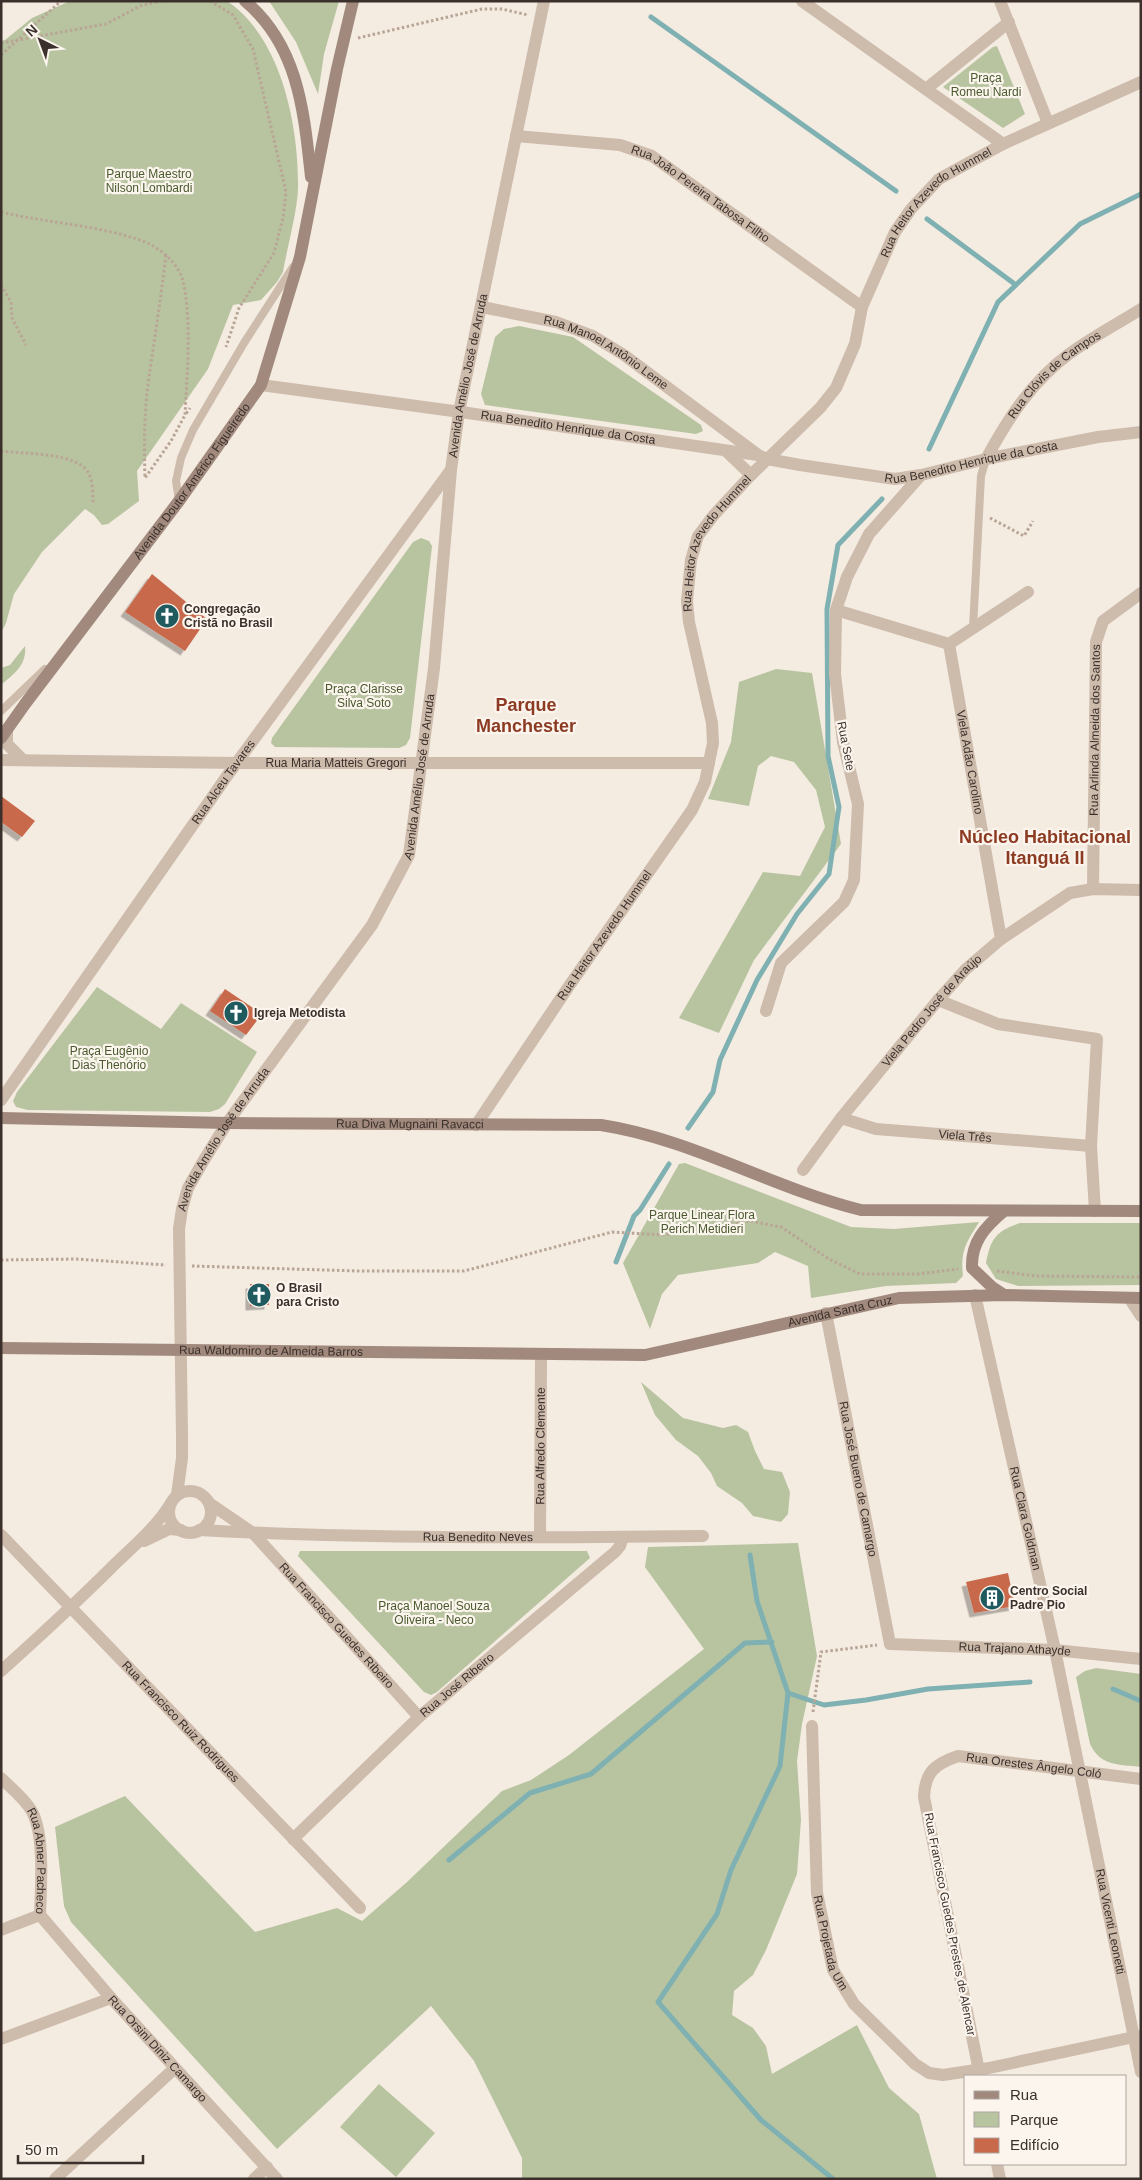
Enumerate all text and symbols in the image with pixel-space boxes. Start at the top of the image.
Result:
north arrow [15,15,65,65]
text: N [22,21,40,40]
park label: Praça Romeu Nardi [951,71,1021,99]
street label: Rua João Pereira Tabosa Filho [629,142,773,245]
street label: Rua Heitor Azevedo Hummel [878,145,994,260]
park label: Parque Maestro Nilson Lombardi [106,167,192,195]
street label: Avenida Amélio José de Arruda [446,292,490,459]
street label: Rua Manoel Antônio Leme [543,313,671,393]
street label: Rua Clóvis de Campos [1005,328,1103,421]
street label: Avenida Doutor Américo Figueiredo [130,400,253,562]
street label: Rua Benedito Henrique da Costa [480,408,657,447]
street label: Rua Benedito Henrique da Costa [884,438,1059,486]
street label: Rua Heitor Azevedo Hummel [680,472,754,612]
place label: Congregação Cristã no Brasil [184,602,273,630]
church icon: Congregação Cristã no Brasil [154,603,180,629]
street label: Rua Arlinda Almeida dos Santos [1087,644,1103,816]
park label: Praça Clarisse Silva Soto [325,682,403,710]
street label: Avenida Amélio José de Arruda [401,693,438,862]
district label: Parque Manchester [476,695,576,736]
street label: Viela Adão Carolino [954,709,986,816]
street label: Rua Sete [834,720,858,772]
street label: Rua Alceu Tavares [189,737,258,827]
street label: Rua Maria Matteis Gregori [266,756,406,770]
district label: Núcleo Habitacional Itanguá II [959,827,1131,868]
street label: Rua Heitor Azevedo Hummel [554,868,654,1003]
street label: Viela Pedro José de Araújo [879,951,985,1070]
church icon: Igreja Metodista [223,1000,249,1026]
place label: Igreja Metodista [254,1006,346,1020]
park label: Praça Eugênio Dias Thenório [70,1044,149,1072]
street label: Avenida Amélio José de Arruda [175,1064,273,1213]
street label: Rua Diva Mugnaini Ravacci [336,1117,484,1131]
street label: Viela Três [938,1127,992,1145]
park label: Parque Linear Flora Perich Metidieri [649,1208,755,1236]
place label: O Brasil para Cristo [276,1281,339,1309]
church icon: O Brasil para Cristo [246,1282,272,1308]
street label: Avenida Santa Cruz [787,1293,894,1330]
street label: Rua Waldomiro de Almeida Barros [179,1343,363,1359]
street label: Rua Alfredo Clemente [533,1387,548,1505]
street label: Rua José Bueno de Camargo [836,1400,880,1558]
street label: Rua Clara Goldman [1007,1465,1044,1572]
street label: Rua Benedito Neves [423,1530,533,1544]
street label: Rua Francisco Guedes Ribeiro [276,1560,397,1692]
place label: Centro Social Padre Pio [1010,1584,1087,1612]
building icon: Centro Social Padre Pio [979,1585,1005,1611]
park label: Praça Manoel Souza Oliveira - Neco [378,1599,490,1627]
street label: Rua Trajano Athayde [958,1640,1072,1659]
street label: Rua José Ribeiro [417,1650,497,1720]
street label: Rua Francisco Ruiz Rodrigues [119,1658,242,1785]
street label: Rua Orestes Ângelo Coló [965,1750,1103,1781]
street label: Rua Abner Pacheco [24,1805,48,1915]
street label: Rua Francisco Guedes Prestes de Alencar [921,1811,979,2037]
street label: Rua Vicenti Leonetti [1093,1868,1128,1976]
street label: Rua Projetada Um [811,1894,851,1993]
street label: Rua Orsini Diniz Camargo [105,1993,210,2105]
legend [964,2075,1127,2165]
text: Rua [1010,2086,1038,2103]
text: Parque [1010,2111,1058,2128]
scale bar [18,2132,142,2164]
text: Edifício [1010,2136,1059,2153]
text: 50 m [25,2141,58,2158]

